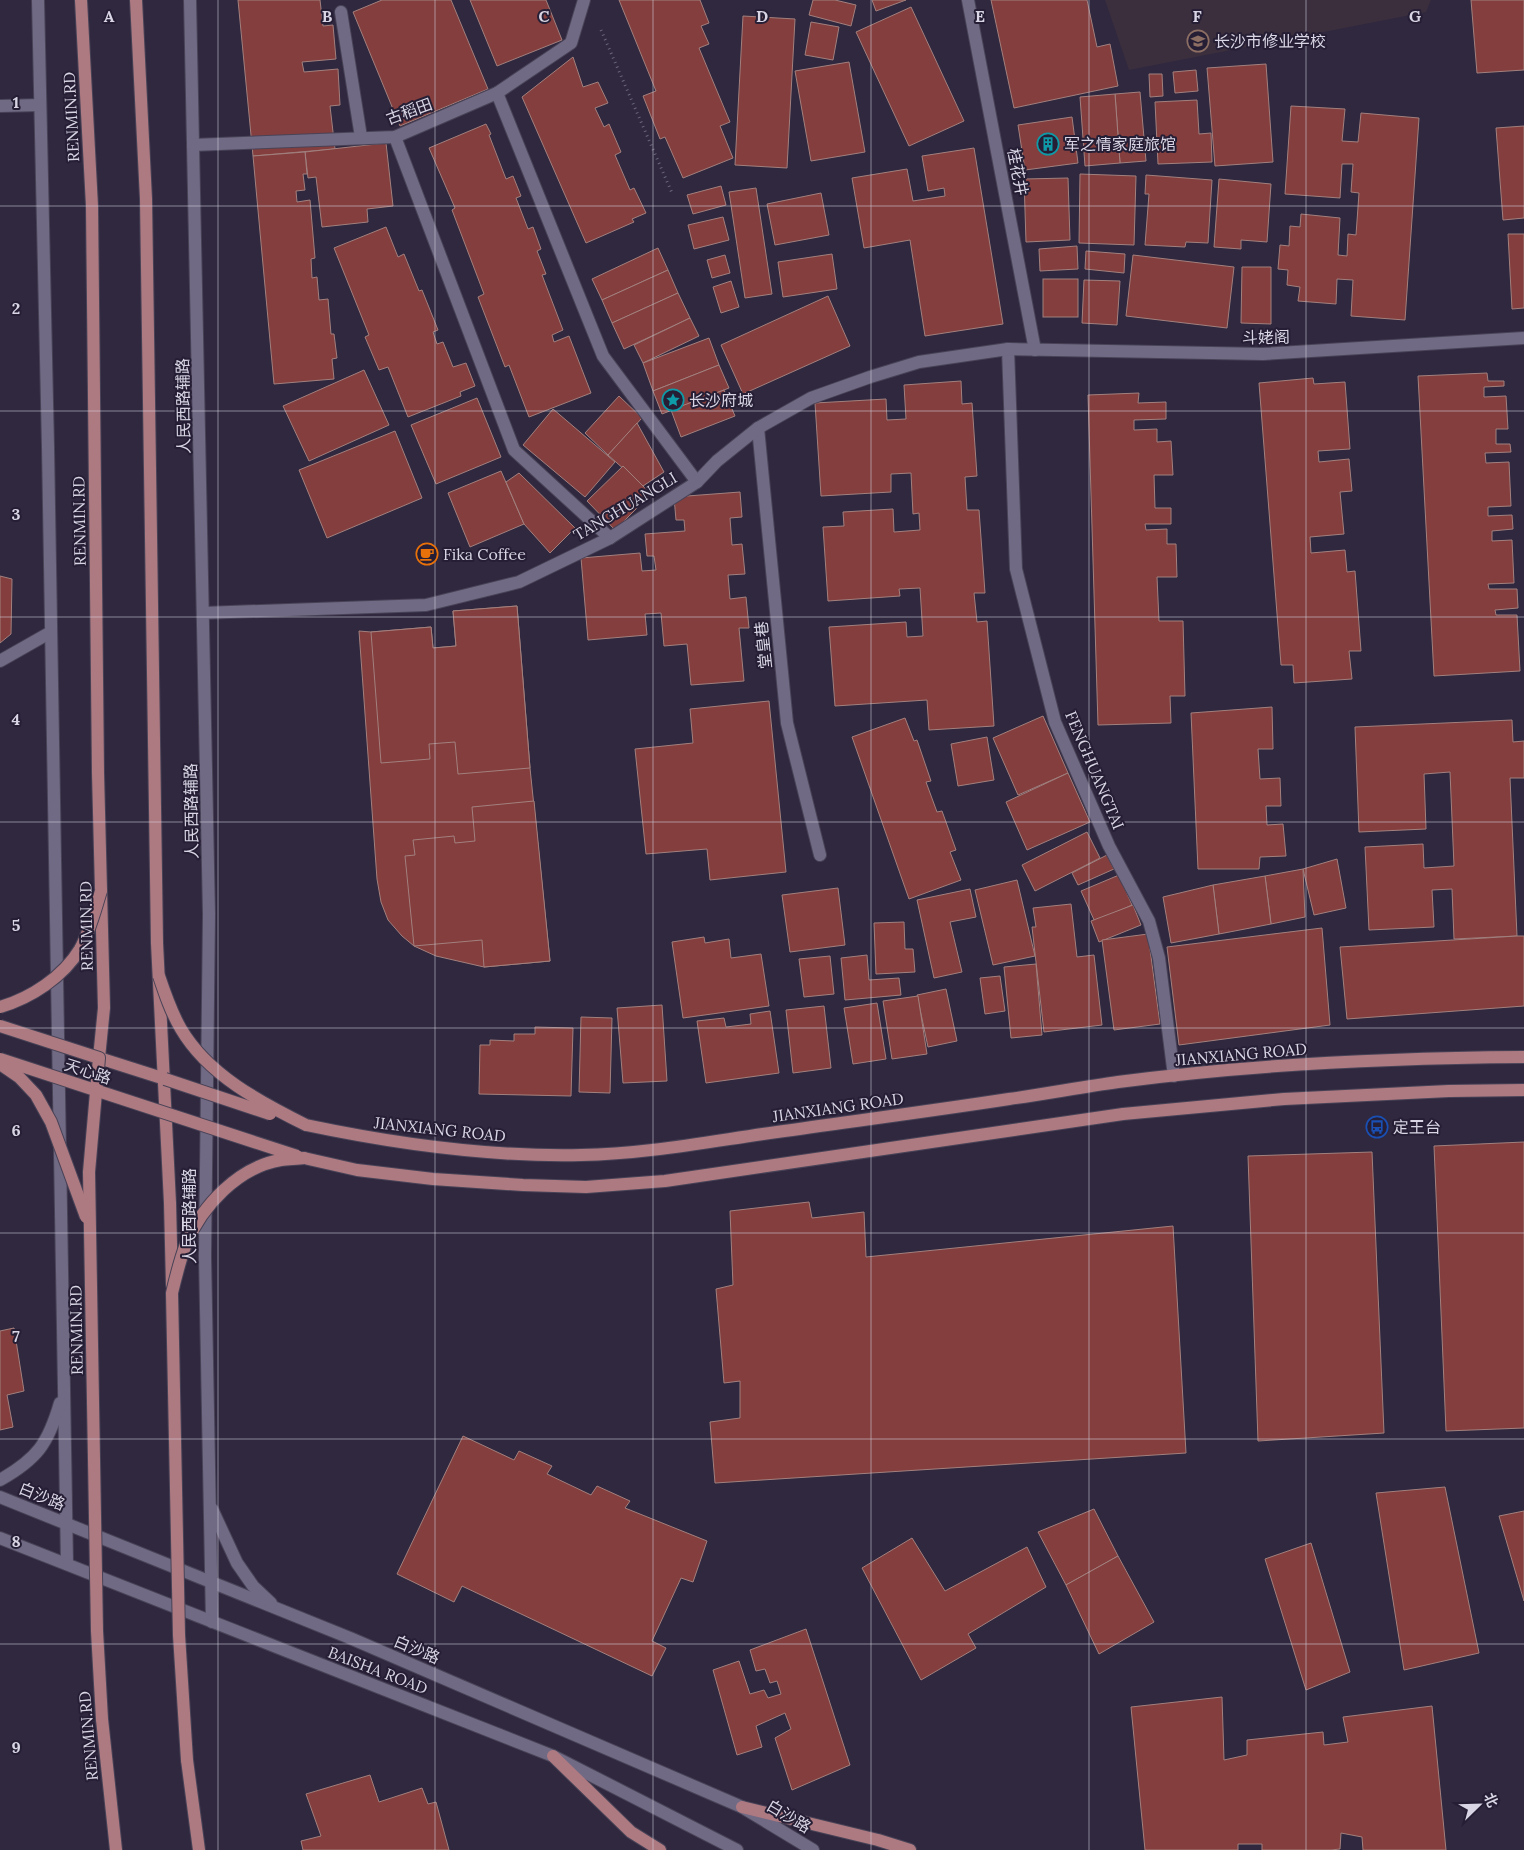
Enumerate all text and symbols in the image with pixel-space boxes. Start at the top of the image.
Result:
text: A [104,6,115,26]
text: B [322,6,333,26]
text: C [538,6,550,26]
text: D [756,6,768,26]
text: E [975,6,985,26]
text: F [1192,6,1202,26]
text: G [1409,6,1421,26]
school or university icon: 长沙市修业学校 [1186,29,1210,53]
place label: 长沙市修业学校 [1214,31,1326,51]
street label: RENMIN.RD [59,71,83,163]
text: 1 [13,92,19,112]
street label: 古稻田 [383,93,435,129]
building icon: 军之情家庭旅馆 [1036,132,1060,156]
place label: 军之情家庭旅馆 [1064,134,1176,154]
street label: 桂花井 [1004,147,1032,197]
text: 2 [12,298,20,318]
street label: 斗姥阁 [1242,327,1290,347]
street label: 人民西路辅路 [172,358,194,454]
place icon: 长沙府城 [661,388,685,412]
place label: 长沙府城 [689,390,753,410]
street label: TANGHUANGLI [570,467,680,545]
street label: RENMIN.RD [68,476,90,566]
text: 3 [12,504,21,524]
cafe icon: Fika Coffee [415,542,439,566]
place label: Fika Coffee [443,544,526,564]
street label: 堂皇巷 [751,620,775,670]
street label: FENGHUANGTAI [1061,708,1129,832]
text: 4 [12,709,21,729]
street label: 人民西路辅路 [180,763,202,859]
street label: RENMIN.RD [75,881,97,971]
text: 5 [12,915,21,935]
street label: JIANXIANG ROAD [1173,1038,1308,1070]
street label: 天心路 [62,1054,114,1088]
street label: JIANXIANG ROAD [770,1088,905,1126]
street label: JIANXIANG ROAD [372,1112,507,1146]
bus stop icon: 定王台 [1365,1115,1389,1139]
place label: 定王台 [1393,1117,1441,1137]
text: 6 [11,1120,21,1140]
street label: 人民西路辅路 [179,1168,199,1264]
street label: RENMIN.RD [65,1285,87,1375]
text: 7 [12,1326,20,1346]
street label: 白沙路 [16,1478,68,1514]
text: 8 [11,1531,21,1551]
street label: 白沙路 [391,1630,443,1668]
street label: BAISHA ROAD [325,1642,431,1698]
street label: RENMIN.RD [74,1690,102,1782]
text: 9 [11,1737,21,1757]
north arrow [1454,1780,1504,1830]
text: 北 [1480,1790,1502,1810]
street label: 白沙路 [763,1795,815,1837]

